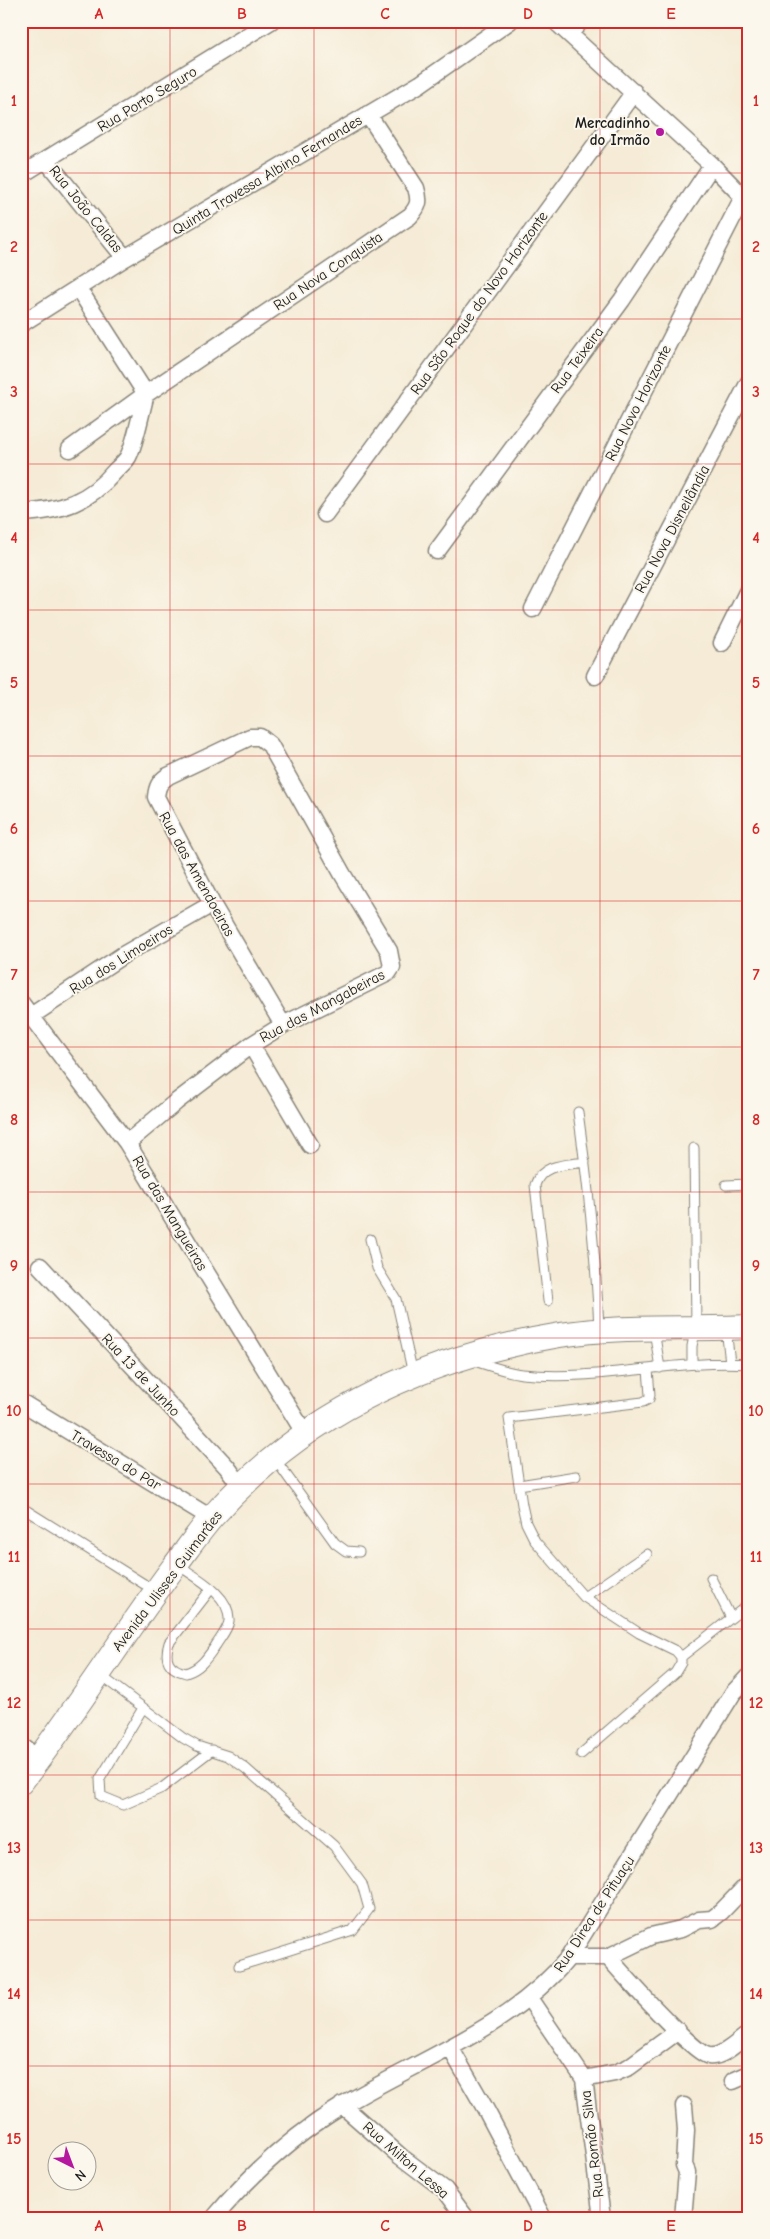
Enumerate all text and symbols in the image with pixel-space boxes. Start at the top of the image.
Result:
text: A [95,5,104,23]
text: B [237,5,247,23]
text: C [380,5,390,23]
text: D [523,5,533,23]
text: E [666,5,676,23]
street label: Rua Porto Seguro [94,62,200,136]
text: 1 [11,92,17,110]
text: 1 [753,92,759,110]
street label: Quinta Travessa Albino Fernandes [169,111,365,239]
place label: Mercadinho do Irmão [575,114,650,149]
marker: Mercadinho do Irmão [654,126,666,138]
street label: Rua João Caldas [45,162,127,256]
street label: Rua São Roque do Novo Horizonte [406,207,552,398]
street label: Rua Nova Conquista [270,228,386,314]
text: 2 [10,238,18,256]
text: 2 [752,238,760,256]
street label: Rua Teixeira [547,323,607,397]
street label: Rua Novo Horizonte [601,342,675,464]
text: 3 [10,383,18,401]
text: 3 [752,383,760,401]
street label: Rua Nova Disneilândia [631,462,713,596]
text: 4 [10,529,18,547]
text: 4 [752,529,760,547]
text: 5 [10,674,18,692]
text: 5 [752,674,760,692]
street label: Rua das Amendoeiras [155,809,239,939]
text: 6 [10,820,18,838]
text: 6 [752,820,760,838]
street label: Rua dos Limoeiros [66,920,176,998]
street label: Rua das Mangabeiras [256,965,388,1047]
text: 7 [10,966,18,984]
text: 7 [752,966,760,984]
text: 8 [10,1111,18,1129]
text: 8 [752,1111,760,1129]
street label: Rua das Mangueiras [129,1152,211,1274]
text: 9 [10,1257,18,1275]
text: 9 [752,1257,760,1275]
street label: Rua 13 de Junho [98,1330,184,1420]
text: 10 [6,1402,22,1420]
text: 10 [748,1402,764,1420]
street label: Travessa do Par [68,1426,165,1494]
street label: Avenida Ulisses Guimarães [108,1507,226,1655]
text: 11 [8,1548,20,1566]
text: 11 [750,1548,762,1566]
text: 12 [7,1694,21,1712]
text: 12 [749,1694,763,1712]
text: 13 [7,1839,21,1857]
text: 13 [749,1839,763,1857]
street label: Rua Direa de Pituaçu [550,1852,638,1976]
text: 14 [7,1985,21,2003]
text: 14 [749,1985,763,2003]
street label: Rua Romão Silva [576,2089,608,2199]
street label: Rua Milton Lessa [359,2118,453,2202]
text: 15 [7,2130,21,2148]
text: 15 [749,2130,763,2148]
north arrow [48,2142,98,2192]
text: N [71,2166,89,2185]
text: A [95,2217,104,2235]
text: B [237,2217,247,2235]
text: C [380,2217,390,2235]
text: D [523,2217,533,2235]
text: E [666,2217,676,2235]

